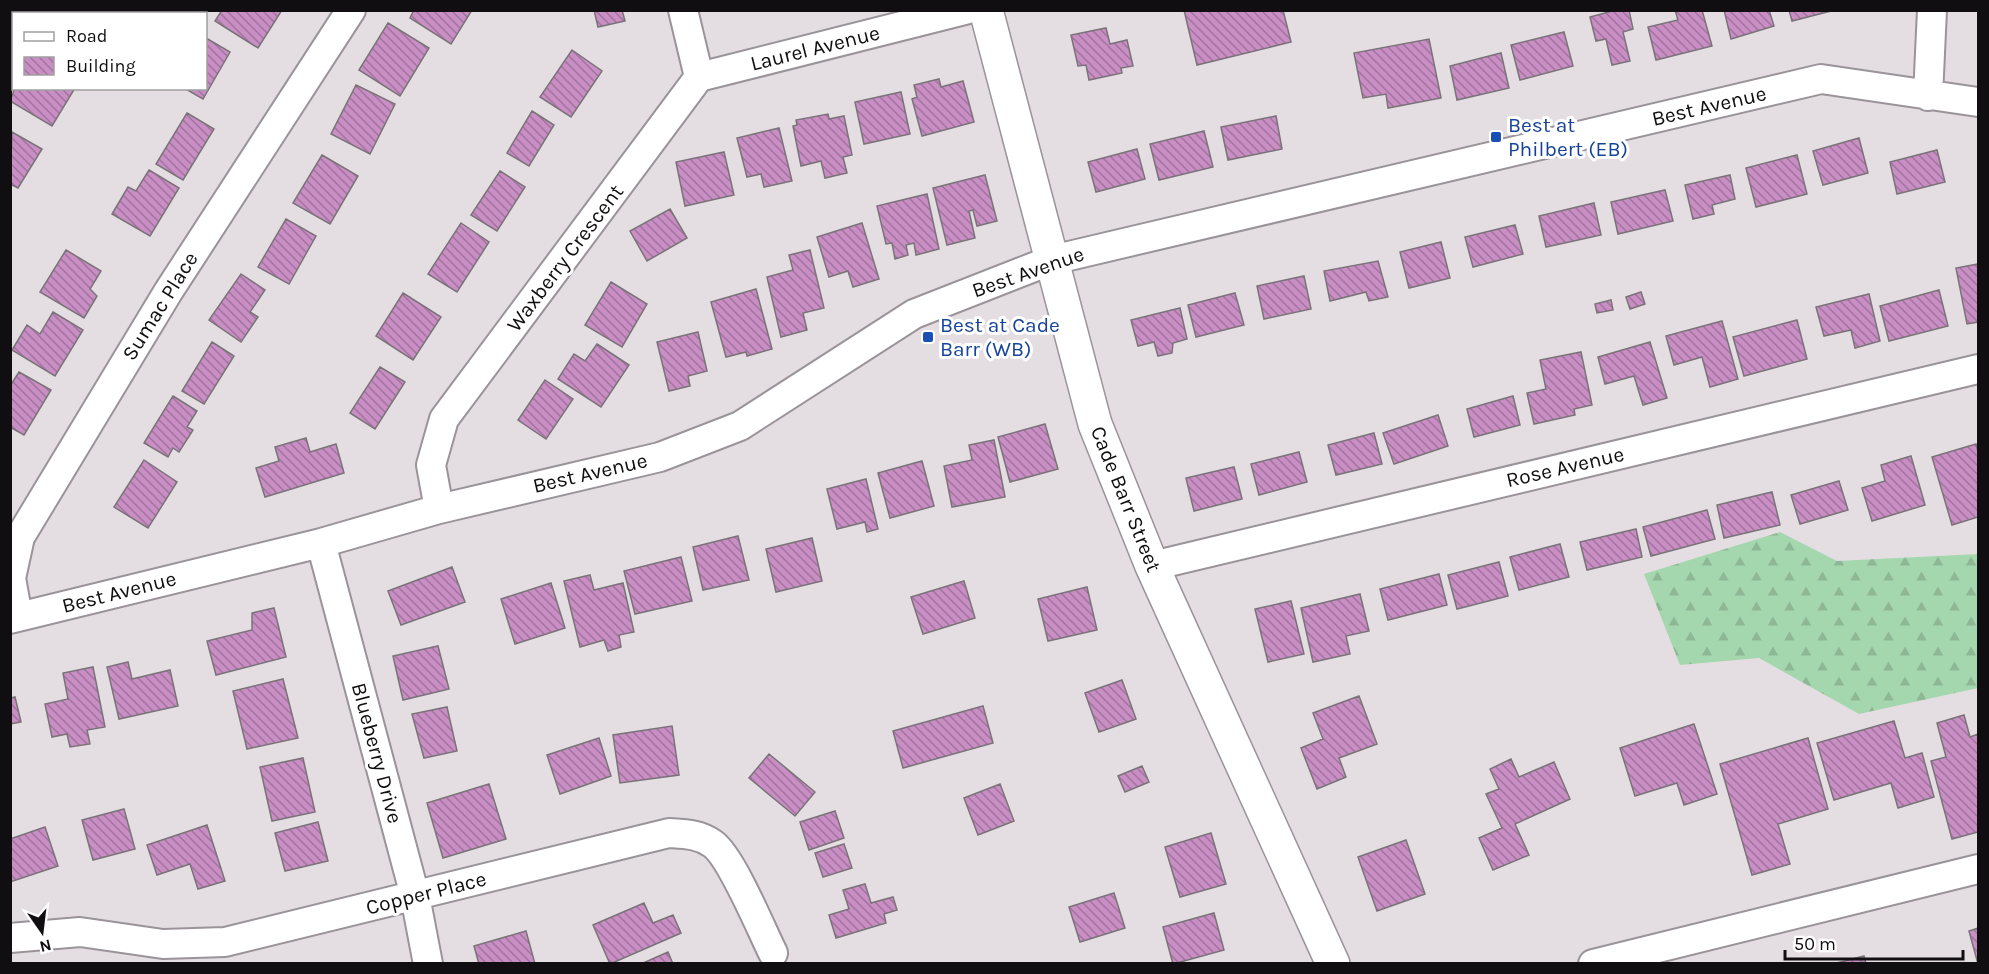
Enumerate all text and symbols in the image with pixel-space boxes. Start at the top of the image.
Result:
legend [12,12,207,90]
street label: Laurel Avenue [748,20,882,76]
text: Road [66,25,107,47]
text: Building [66,55,136,77]
street label: Best Avenue [1649,81,1769,131]
place label: Best at Philbert (EB) [1508,113,1628,161]
marker: Best at Philbert (EB) [1489,130,1503,144]
street label: Waxberry Crescent [502,180,628,336]
street label: Best Avenue [969,242,1087,302]
street label: Sumac Place [117,247,203,365]
place label: Best at Cade Barr (WB) [940,313,1060,361]
marker: Best at Cade Barr (WB) [921,330,935,344]
street label: Cade Barr Street [1086,423,1166,575]
street label: Rose Avenue [1504,442,1626,492]
street label: Best Avenue [530,448,650,498]
street label: Best Avenue [59,566,179,618]
street label: Blueberry Drive [347,680,407,826]
street label: Copper Place [363,866,489,920]
north arrow [12,902,72,962]
scale bar [1785,923,1964,961]
text: 50 m [1794,933,1836,955]
text: N [38,935,53,957]

